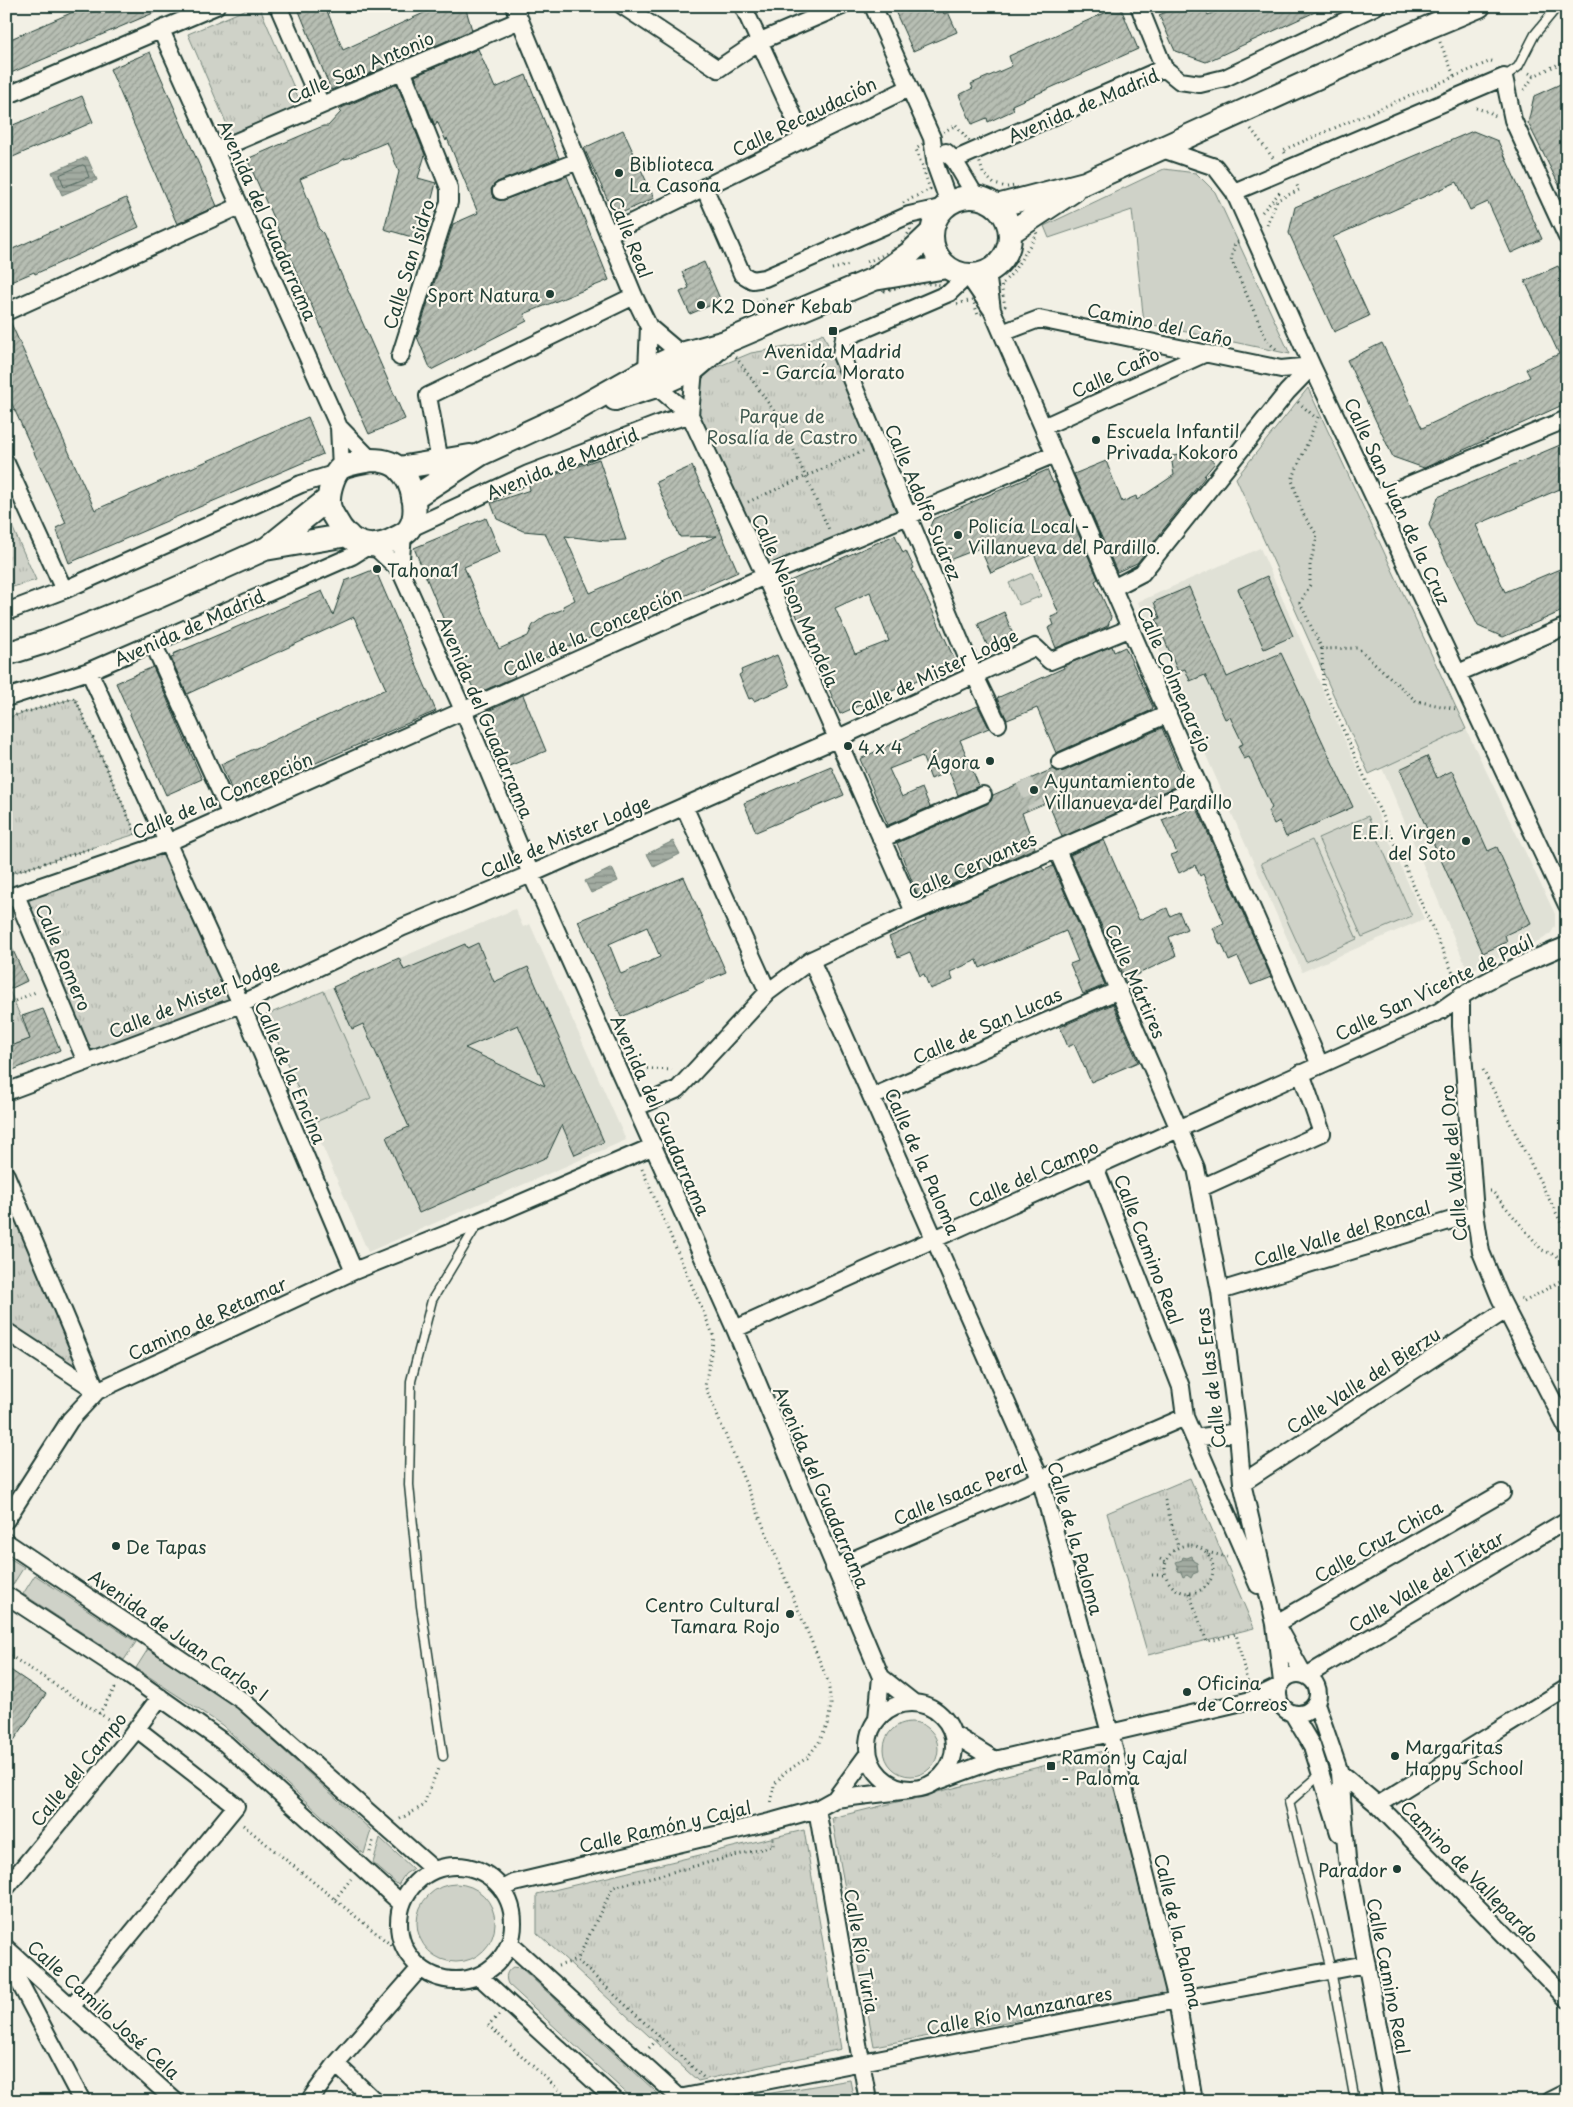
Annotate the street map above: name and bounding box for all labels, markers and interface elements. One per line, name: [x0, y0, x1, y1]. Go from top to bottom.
street label: Calle San Antonio: [282, 24, 438, 110]
street label: Avenida de Madrid: [1003, 61, 1163, 149]
street label: Calle Recaudación: [727, 69, 881, 163]
street label: Avenida del Guadarrama: [212, 115, 325, 325]
place label: Biblioteca La Casona: [629, 150, 721, 198]
marker: Biblioteca La Casona: [613, 167, 625, 179]
street label: Calle Real: [602, 192, 660, 282]
street label: Calle San Isidro: [375, 196, 441, 332]
place label: Sport Natura: [427, 281, 540, 308]
marker: Sport Natura: [544, 288, 556, 300]
place label: K2 Doner Kebab: [711, 292, 853, 319]
street label: Camino del Caño: [1085, 295, 1235, 353]
marker: K2 Doner Kebab: [695, 299, 707, 311]
marker: Avenida Madrid - García Morato: [827, 325, 839, 337]
place label: Avenida Madrid - García Morato: [761, 337, 905, 385]
street label: Calle Caño: [1067, 340, 1163, 404]
street label: Calle San Juan de la Cruz: [1338, 393, 1458, 609]
park label: Parque de Rosalía de Castro: [706, 402, 858, 450]
place label: Escuela Infantil Privada Kokoro: [1106, 417, 1240, 465]
street label: Calle Adolfo Suárez: [879, 419, 969, 585]
street label: Avenida de Madrid: [482, 420, 642, 506]
marker: Escuela Infantil Privada Kokoro: [1090, 434, 1102, 446]
street label: Calle Nelson Mandela: [746, 509, 847, 692]
place label: Policía Local - Villanueva del Pardillo.: [968, 512, 1160, 560]
marker: Policía Local - Villanueva del Pardillo.: [952, 529, 964, 541]
place label: Tahona1: [387, 556, 459, 583]
marker: Tahona1: [371, 563, 383, 575]
street label: Calle de la Concepción: [498, 579, 686, 683]
street label: Avenida de Madrid: [110, 582, 268, 672]
street label: Calle Colmenarejo: [1131, 602, 1219, 756]
street label: Avenida del Guadarrama: [431, 612, 541, 823]
street label: Calle de Mister Lodge: [846, 621, 1022, 723]
place label: 4 x 4: [858, 733, 903, 760]
marker: 4 x 4: [842, 740, 854, 752]
street label: Calle de la Concepción: [128, 745, 316, 845]
place label: Ágora: [927, 748, 980, 775]
marker: Ágora: [984, 755, 996, 767]
place label: Ayuntamiento de Villanueva del Pardillo: [1044, 767, 1232, 815]
marker: Ayuntamiento de Villanueva del Pardillo: [1028, 784, 1040, 796]
street label: Calle de Mister Lodge: [476, 788, 654, 884]
place label: E.E.I. Virgen del Soto: [1352, 818, 1456, 866]
street label: Calle Cervantes: [903, 825, 1041, 905]
marker: E.E.I. Virgen del Soto: [1460, 835, 1472, 847]
street label: Calle Romero: [29, 899, 99, 1015]
street label: Calle Mártires: [1099, 919, 1173, 1043]
street label: Calle San Vicente de Paúl: [1330, 927, 1538, 1047]
street label: Calle de Mister Lodge: [104, 951, 284, 1045]
street label: Calle de San Lucas: [908, 980, 1066, 1070]
street label: Calle de la Encina: [249, 996, 334, 1149]
street label: Avenida del Guadarrama: [605, 1010, 718, 1220]
street label: Calle de la Paloma: [878, 1083, 968, 1240]
street label: Calle Valle del Oro: [1433, 1083, 1473, 1243]
street label: Calle del Campo: [964, 1132, 1102, 1214]
street label: Calle Camino Real: [1108, 1170, 1190, 1328]
street label: Calle Valle del Roncal: [1250, 1193, 1434, 1273]
street label: Camino de Retamar: [123, 1269, 292, 1367]
street label: Calle de las Eras: [1188, 1306, 1232, 1450]
street label: Calle Valle del Bierzu: [1281, 1320, 1445, 1440]
street label: Avenida del Guadarrama: [767, 1382, 877, 1593]
street label: Calle Isaac Peral: [889, 1451, 1031, 1531]
street label: Calle de la Paloma: [1041, 1458, 1111, 1619]
street label: Calle Cruz Chica: [1309, 1493, 1448, 1589]
street label: Calle Valle del Tiétar: [1343, 1523, 1510, 1638]
place label: De Tapas: [126, 1533, 206, 1560]
marker: De Tapas: [110, 1540, 122, 1552]
street label: Avenida de Juan Carlos I: [84, 1563, 274, 1707]
place label: Centro Cultural Tamara Rojo: [645, 1591, 780, 1639]
marker: Centro Cultural Tamara Rojo: [784, 1608, 796, 1620]
place label: Oficina de Correos: [1197, 1669, 1288, 1717]
marker: Oficina de Correos: [1181, 1686, 1193, 1698]
street label: Calle del Campo: [23, 1706, 133, 1832]
place label: Margaritas Happy School: [1405, 1733, 1524, 1781]
place label: Ramón y Cajal - Paloma: [1061, 1743, 1188, 1791]
marker: Margaritas Happy School: [1389, 1750, 1401, 1762]
marker: Ramón y Cajal - Paloma: [1045, 1760, 1057, 1772]
street label: Calle Ramón y Cajal: [576, 1793, 754, 1859]
street label: Camino de Vallepardo: [1395, 1794, 1545, 1948]
street label: Calle de la Paloma: [1148, 1851, 1210, 2012]
place label: Parador: [1318, 1856, 1388, 1883]
marker: Parador: [1391, 1863, 1403, 1875]
street label: Calle Río Turia: [838, 1886, 886, 2016]
street label: Calle Camino Real: [1361, 1895, 1417, 2057]
street label: Calle Camilo José Cela: [22, 1933, 186, 2085]
street label: Calle Río Manzanares: [924, 1979, 1114, 2041]

